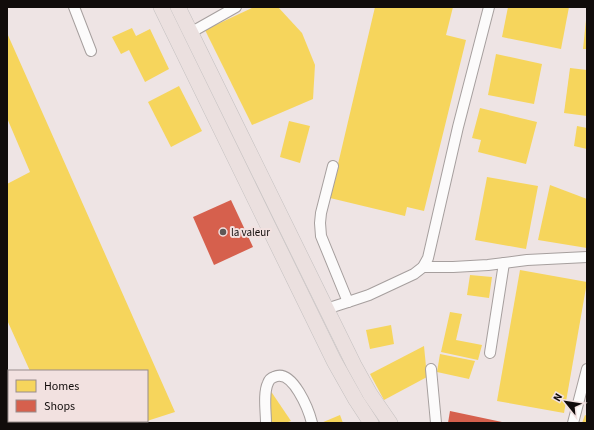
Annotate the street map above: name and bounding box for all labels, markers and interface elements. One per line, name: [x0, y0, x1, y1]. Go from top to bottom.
place label: la valeur: [231, 225, 270, 240]
marker: la valeur: [218, 227, 228, 237]
legend: [8, 370, 148, 422]
text: Homes: [44, 378, 79, 395]
north arrow: [546, 382, 586, 422]
text: N: [549, 390, 566, 404]
text: Shops: [44, 398, 75, 415]

